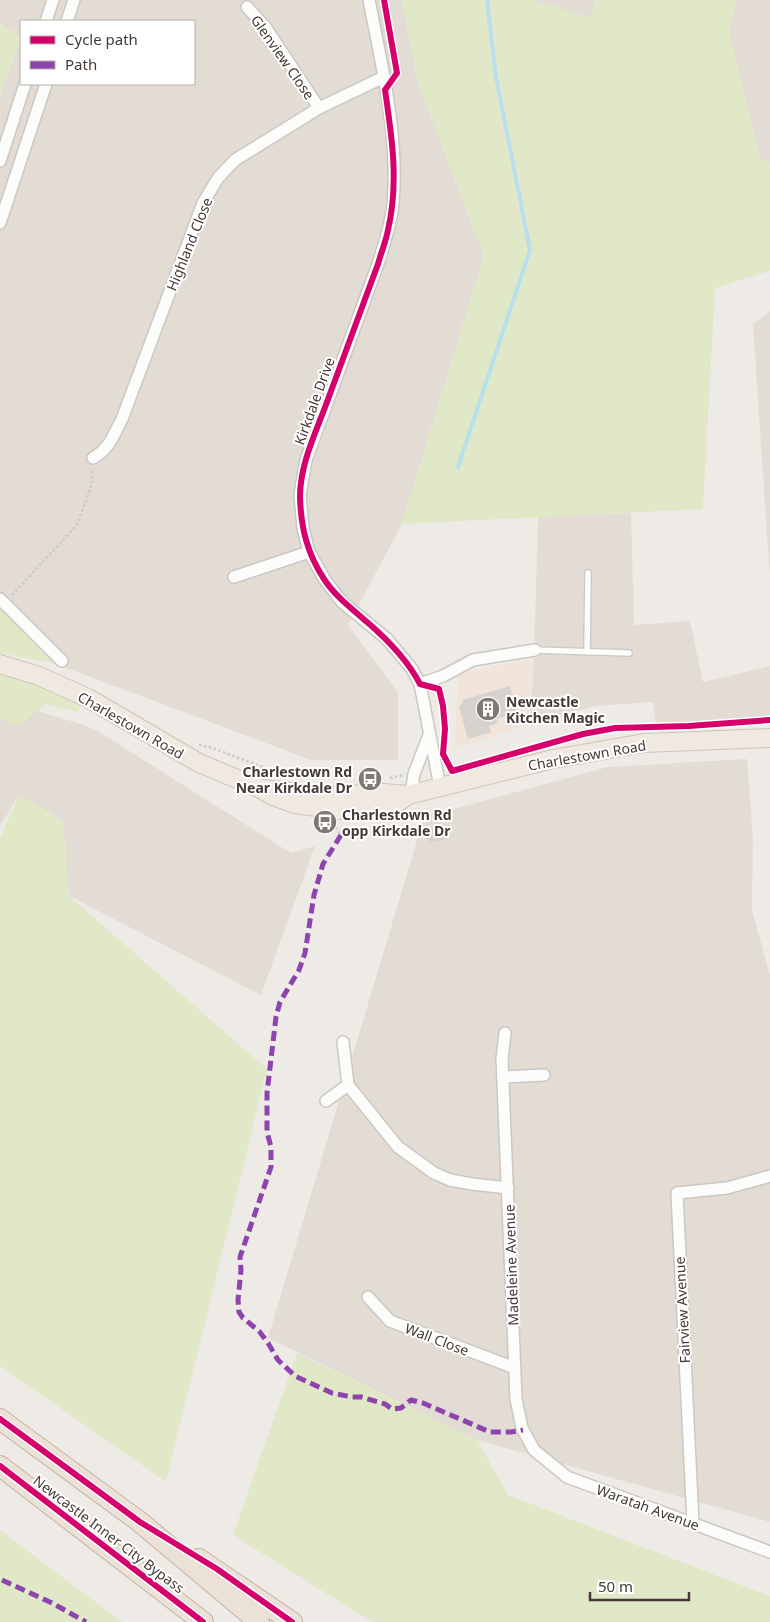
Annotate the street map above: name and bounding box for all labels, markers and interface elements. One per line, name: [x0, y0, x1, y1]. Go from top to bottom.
street label: Glenview Close: [247, 11, 319, 103]
legend: [20, 20, 195, 85]
text: Cycle path: [65, 29, 138, 49]
text: Path: [65, 54, 97, 74]
street label: Highland Close: [162, 194, 216, 294]
street label: Kirkdale Drive: [289, 355, 339, 447]
street label: Charlestown Road: [74, 687, 188, 763]
place label: Newcastle Kitchen Magic: [506, 692, 605, 727]
building icon: Newcastle Kitchen Magic: [475, 696, 501, 722]
street label: Charlestown Road: [526, 735, 648, 775]
place label: Charlestown Rd Near Kirkdale Dr: [236, 762, 353, 797]
bus stop icon: Charlestown Rd Near Kirkdale Dr: [357, 766, 383, 792]
place label: Charlestown Rd opp Kirkdale Dr: [342, 805, 452, 840]
bus stop icon: Charlestown Rd opp Kirkdale Dr: [312, 809, 338, 835]
street label: Madeleine Avenue: [499, 1204, 523, 1326]
street label: Fairview Avenue: [670, 1256, 694, 1364]
street label: Wall Close: [402, 1318, 472, 1360]
street label: Newcastle Inner City Bypass: [30, 1471, 189, 1597]
street label: Waratah Avenue: [594, 1480, 702, 1534]
scale bar: [590, 1570, 689, 1602]
text: 50 m: [598, 1576, 633, 1596]

